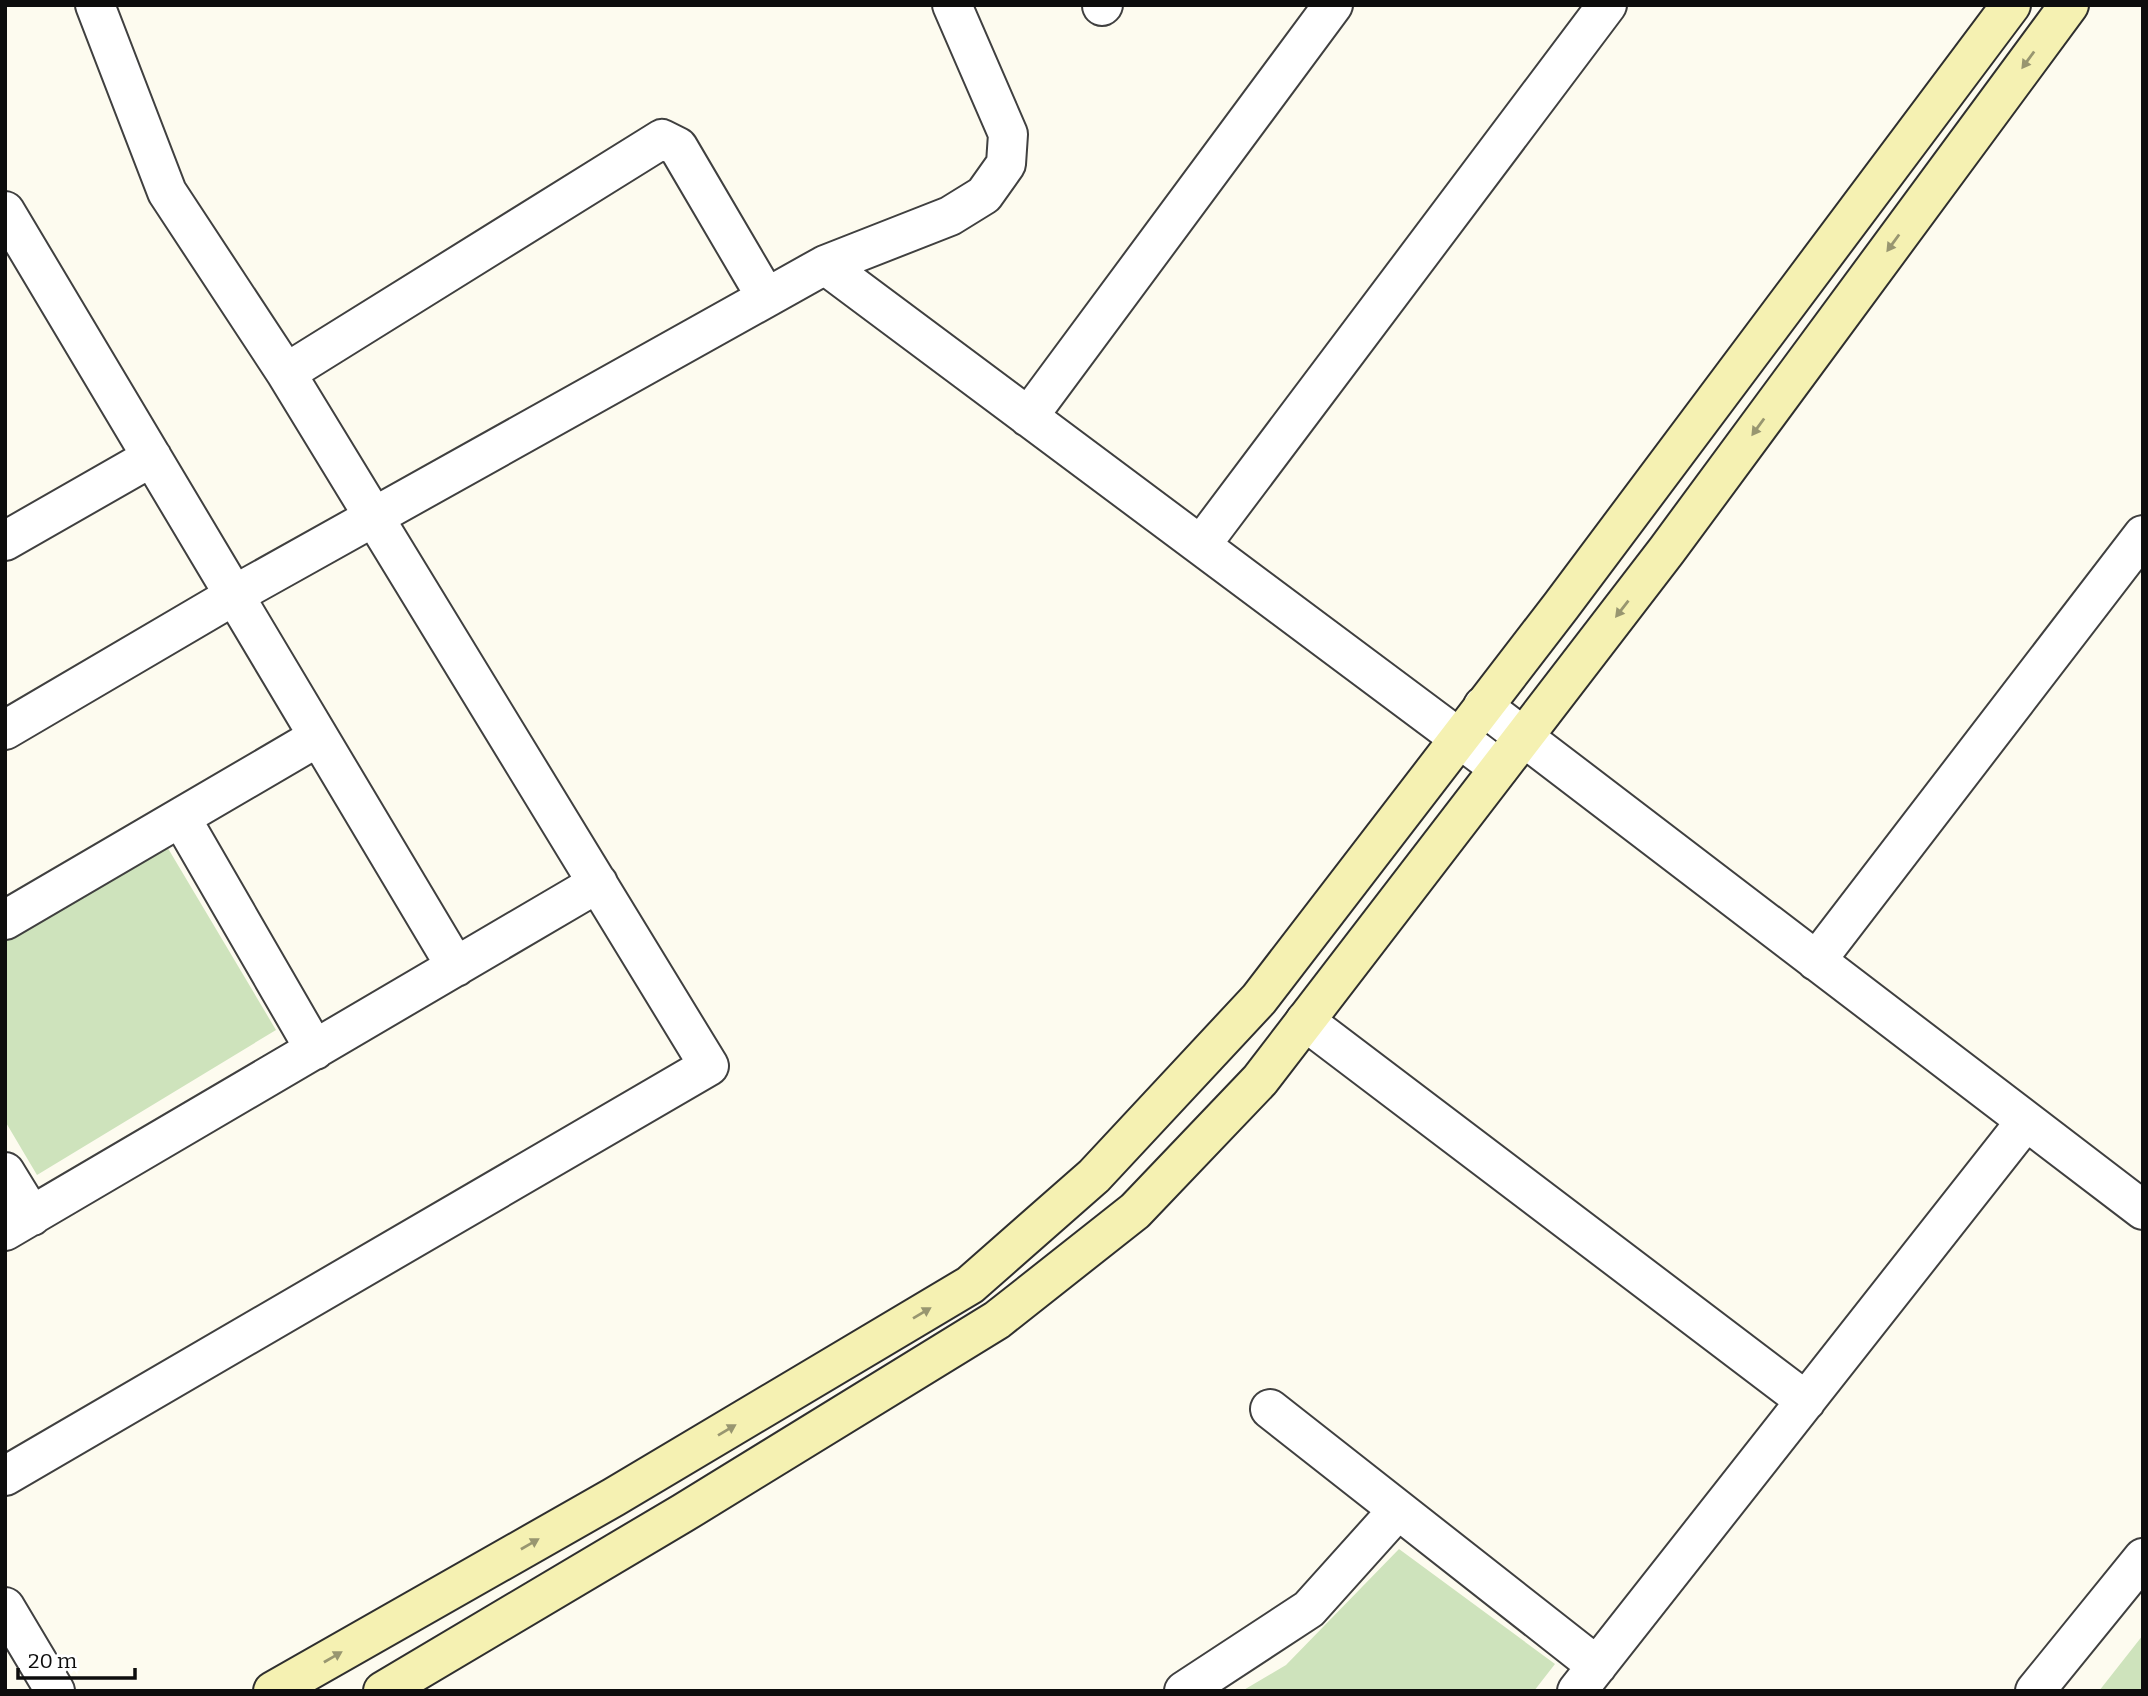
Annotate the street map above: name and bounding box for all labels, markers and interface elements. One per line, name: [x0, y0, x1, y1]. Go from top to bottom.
one-way arrow: [2021, 51, 2035, 69]
one-way arrow: [1887, 234, 1901, 252]
one-way arrow: [1751, 417, 1766, 435]
one-way arrow: [1615, 599, 1630, 617]
one-way arrow: [913, 1307, 932, 1320]
one-way arrow: [717, 1423, 736, 1436]
one-way arrow: [521, 1538, 540, 1550]
scale bar: [18, 1636, 135, 1680]
text: 20 m: [28, 1648, 77, 1674]
one-way arrow: [323, 1651, 342, 1663]

